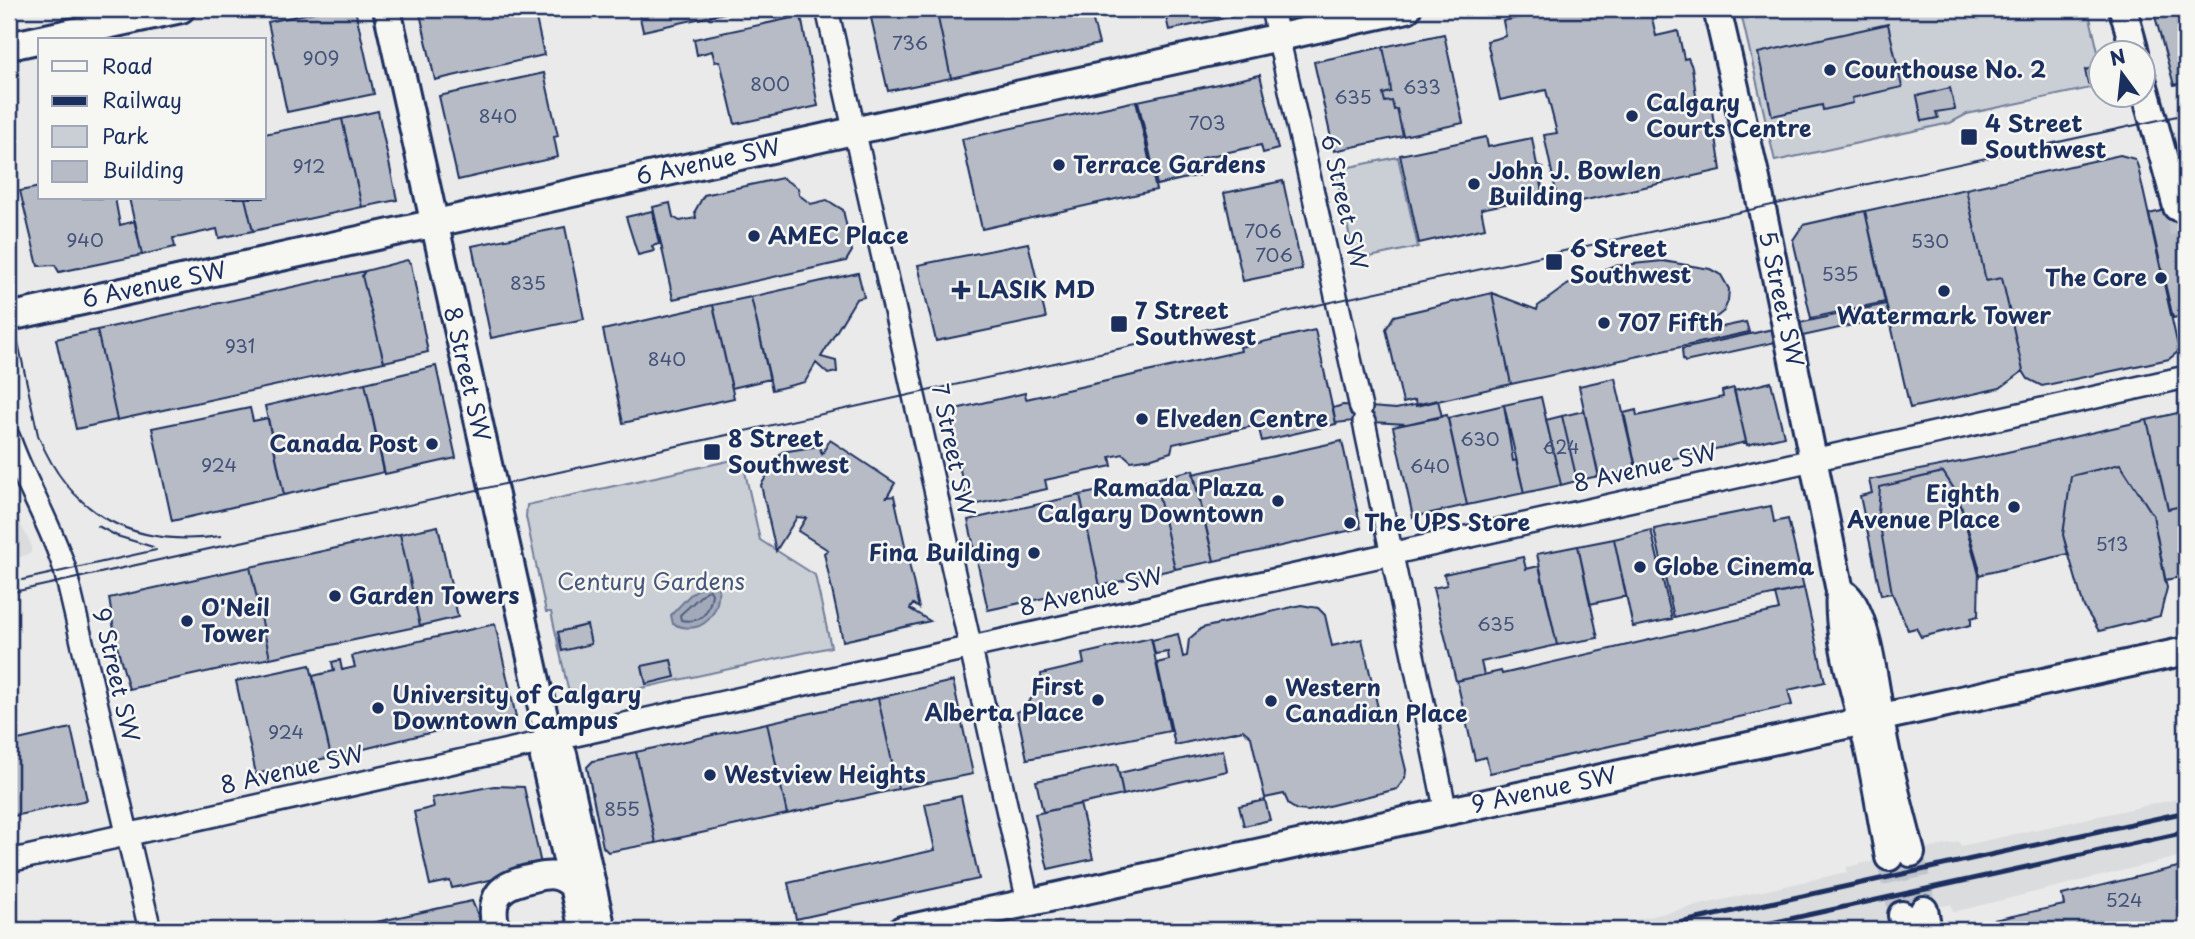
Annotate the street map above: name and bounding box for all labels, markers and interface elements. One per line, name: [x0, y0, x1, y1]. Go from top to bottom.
house number: 736: [892, 28, 928, 56]
legend: [38, 38, 266, 200]
north arrow: [2086, 38, 2156, 108]
text: N: [2106, 41, 2128, 72]
house number: 909: [303, 43, 339, 71]
text: Road: [102, 49, 153, 81]
place label: Courthouse No. 2: [1844, 51, 2046, 86]
marker: Courthouse No. 2: [1822, 62, 1838, 78]
house number: 800: [750, 69, 790, 97]
house number: 633: [1403, 72, 1441, 100]
house number: 635: [1334, 82, 1372, 110]
text: Railway: [102, 83, 182, 115]
place label: Calgary Courts Centre: [1646, 84, 1812, 145]
house number: 840: [479, 101, 517, 129]
place label: 4 Street Southwest: [1985, 105, 2106, 166]
house number: 703: [1189, 108, 1225, 136]
marker: Calgary Courts Centre: [1624, 108, 1640, 124]
text: Park: [102, 119, 149, 151]
marker: 4 Street Southwest: [1959, 127, 1979, 147]
street label: 6 Avenue SW: [633, 128, 783, 193]
street label: 6 Street SW: [1313, 130, 1378, 273]
place label: Terrace Gardens: [1073, 146, 1266, 181]
house number: 912: [292, 151, 326, 179]
place label: John J. Bowlen Building: [1488, 152, 1661, 213]
text: Building: [102, 153, 184, 185]
marker: Terrace Gardens: [1051, 157, 1067, 173]
marker: John J. Bowlen Building: [1466, 176, 1482, 192]
house number: 706: [1244, 216, 1282, 244]
place label: AMEC Place: [768, 217, 909, 252]
house number: 940: [66, 225, 104, 253]
house number: 530: [1911, 226, 1949, 254]
street label: 5 Street SW: [1751, 227, 1814, 370]
marker: AMEC Place: [746, 228, 762, 244]
place label: 6 Street Southwest: [1570, 230, 1691, 291]
house number: 706: [1255, 240, 1293, 268]
street label: 6 Avenue SW: [79, 251, 229, 316]
marker: 6 Street Southwest: [1544, 252, 1564, 272]
house number: 535: [1821, 259, 1859, 287]
place label: The Core: [2045, 259, 2147, 294]
house number: 835: [510, 268, 546, 296]
marker: The Core: [2153, 270, 2169, 286]
place label: LASIK MD: [977, 271, 1095, 306]
marker: LASIK MD: [951, 280, 971, 300]
marker: Watermark Tower: [1936, 283, 1952, 299]
place label: 7 Street Southwest: [1135, 292, 1256, 353]
place label: Watermark Tower: [1837, 297, 2051, 332]
street label: 8 Street SW: [436, 303, 501, 445]
place label: 707 Fifth: [1618, 304, 1724, 339]
marker: 7 Street Southwest: [1109, 314, 1129, 334]
marker: 707 Fifth: [1596, 315, 1612, 331]
house number: 931: [225, 331, 255, 359]
house number: 840: [648, 344, 686, 372]
street label: 7 Street SW: [923, 380, 986, 519]
place label: Elveden Centre: [1156, 400, 1329, 435]
marker: Elveden Centre: [1134, 411, 1150, 427]
place label: 8 Street Southwest: [728, 420, 849, 481]
house number: 630: [1460, 424, 1500, 452]
place label: Canada Post: [269, 425, 418, 460]
house number: 624: [1542, 432, 1580, 460]
street label: 8 Avenue SW: [1570, 433, 1720, 500]
marker: Canada Post: [424, 436, 440, 452]
marker: 8 Street Southwest: [702, 442, 722, 462]
house number: 924: [201, 450, 237, 478]
house number: 640: [1410, 451, 1450, 479]
place label: Ramada Plaza Calgary Downtown: [1037, 469, 1264, 530]
place label: Eighth Avenue Place: [1846, 475, 2001, 536]
marker: Ramada Plaza Calgary Downtown: [1270, 493, 1286, 509]
marker: Eighth Avenue Place: [2006, 499, 2022, 515]
place label: The UPS Store: [1364, 504, 1531, 539]
marker: The UPS Store: [1342, 515, 1358, 531]
house number: 513: [2096, 529, 2128, 557]
place label: Fina Building: [869, 534, 1020, 569]
marker: Fina Building: [1026, 545, 1042, 561]
place label: Globe Cinema: [1654, 548, 1815, 583]
street label: 8 Avenue SW: [1016, 557, 1166, 624]
marker: Globe Cinema: [1632, 559, 1648, 575]
park label: Century Gardens: [557, 563, 745, 598]
place label: Garden Towers: [349, 577, 520, 612]
marker: Garden Towers: [327, 588, 343, 604]
place label: O'Neil Tower: [201, 589, 270, 650]
street label: 9 Street SW: [85, 604, 150, 746]
house number: 635: [1477, 609, 1515, 637]
marker: O'Neil Tower: [179, 613, 195, 629]
place label: First Alberta Place: [924, 668, 1085, 729]
place label: Western Canadian Place: [1285, 669, 1468, 730]
place label: University of Calgary Downtown Campus: [392, 676, 641, 737]
marker: First Alberta Place: [1090, 692, 1106, 708]
marker: Western Canadian Place: [1263, 693, 1279, 709]
marker: University of Calgary Downtown Campus: [370, 700, 386, 716]
house number: 924: [268, 717, 304, 745]
street label: 8 Avenue SW: [217, 735, 367, 802]
place label: Westview Heights: [724, 756, 926, 791]
street label: 9 Avenue SW: [1468, 756, 1620, 821]
marker: Westview Heights: [702, 767, 718, 783]
house number: 855: [604, 794, 640, 822]
house number: 524: [2105, 885, 2143, 913]

